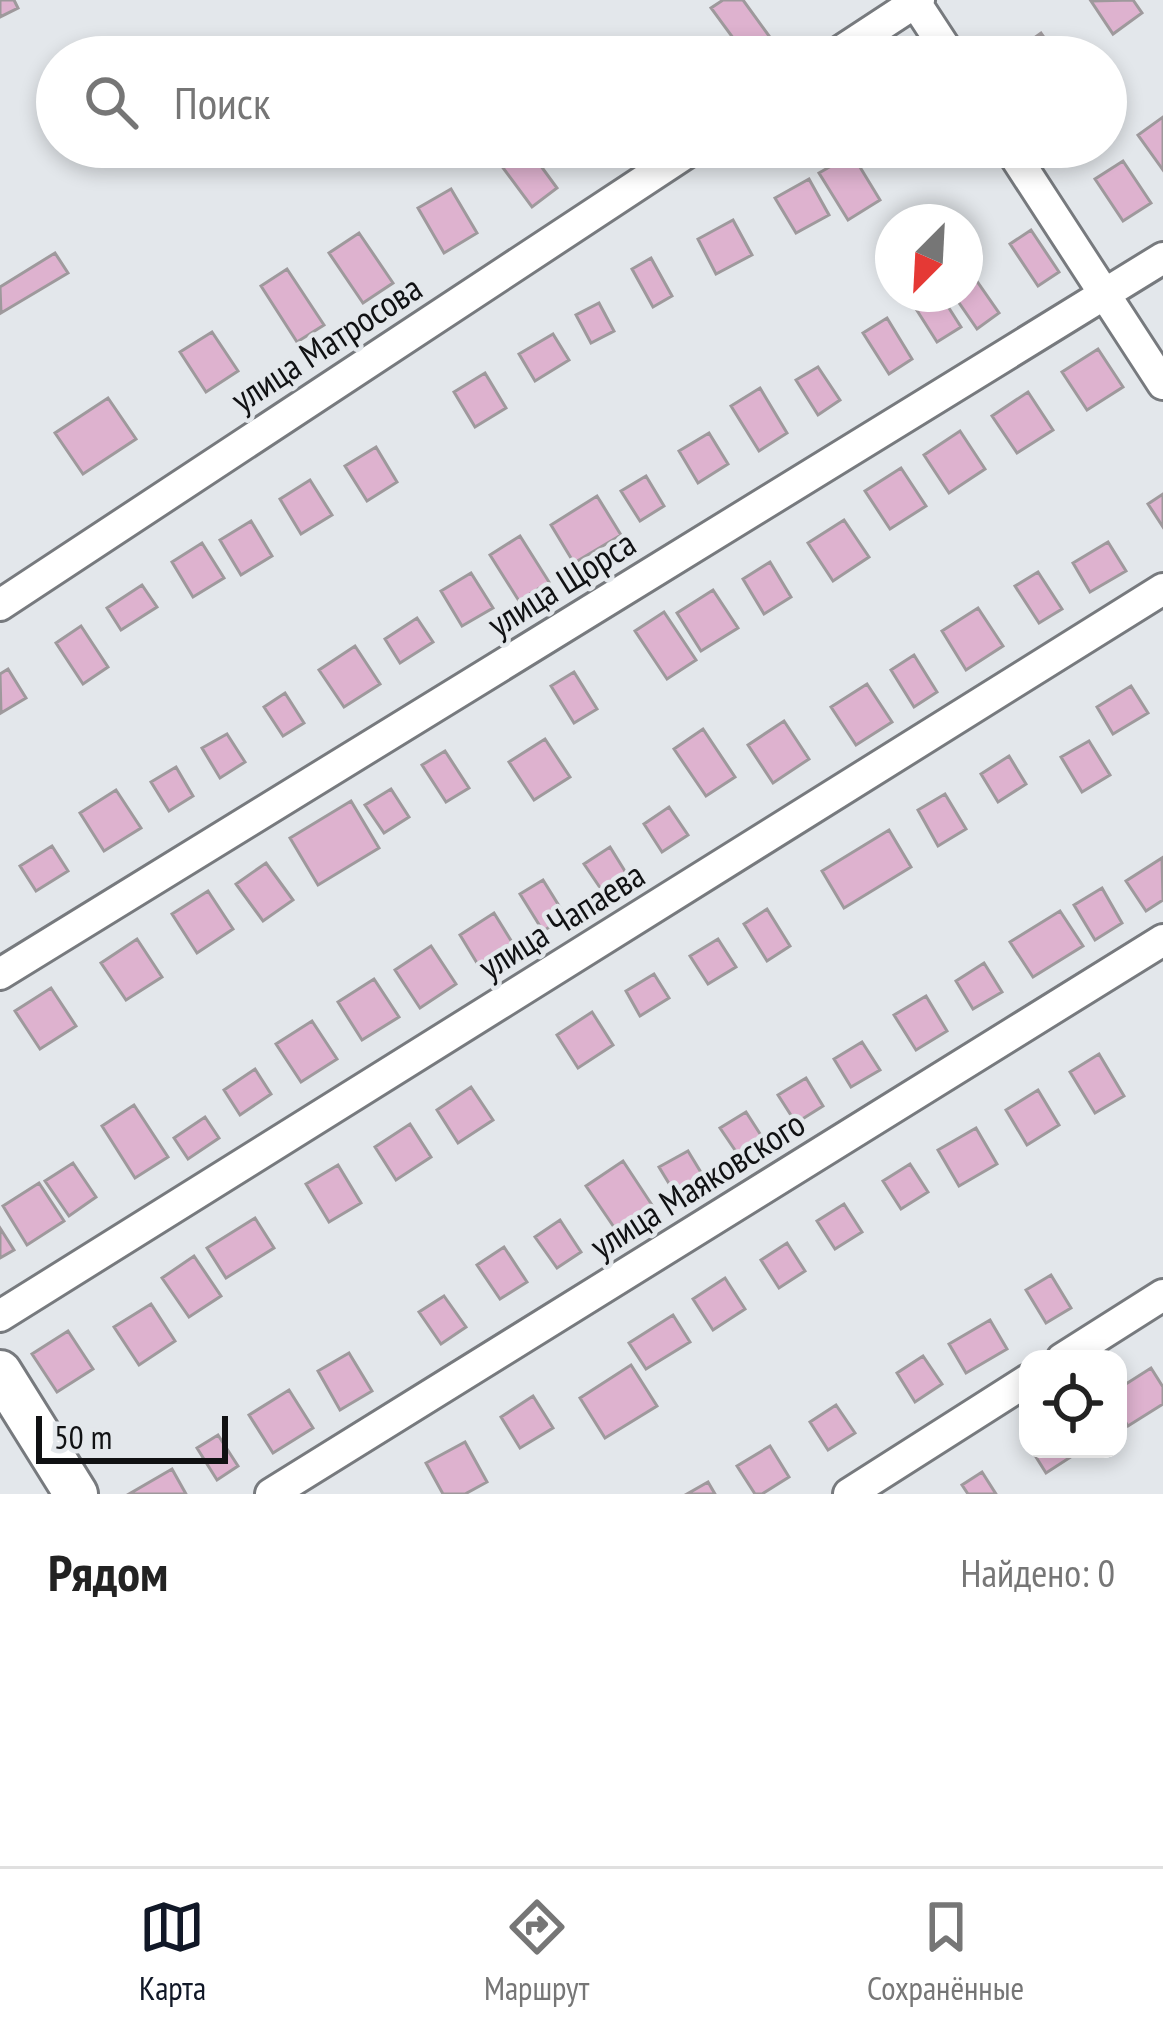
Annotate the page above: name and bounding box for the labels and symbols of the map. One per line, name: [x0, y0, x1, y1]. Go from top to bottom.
north arrow: [875, 204, 983, 312]
street label: улица Матросова: [222, 264, 430, 422]
street label: улица Щорса: [478, 519, 644, 647]
street label: улица Чапаева: [469, 851, 653, 989]
street label: улица Маяковского: [581, 1099, 813, 1269]
scale bar: [36, 1410, 228, 1463]

